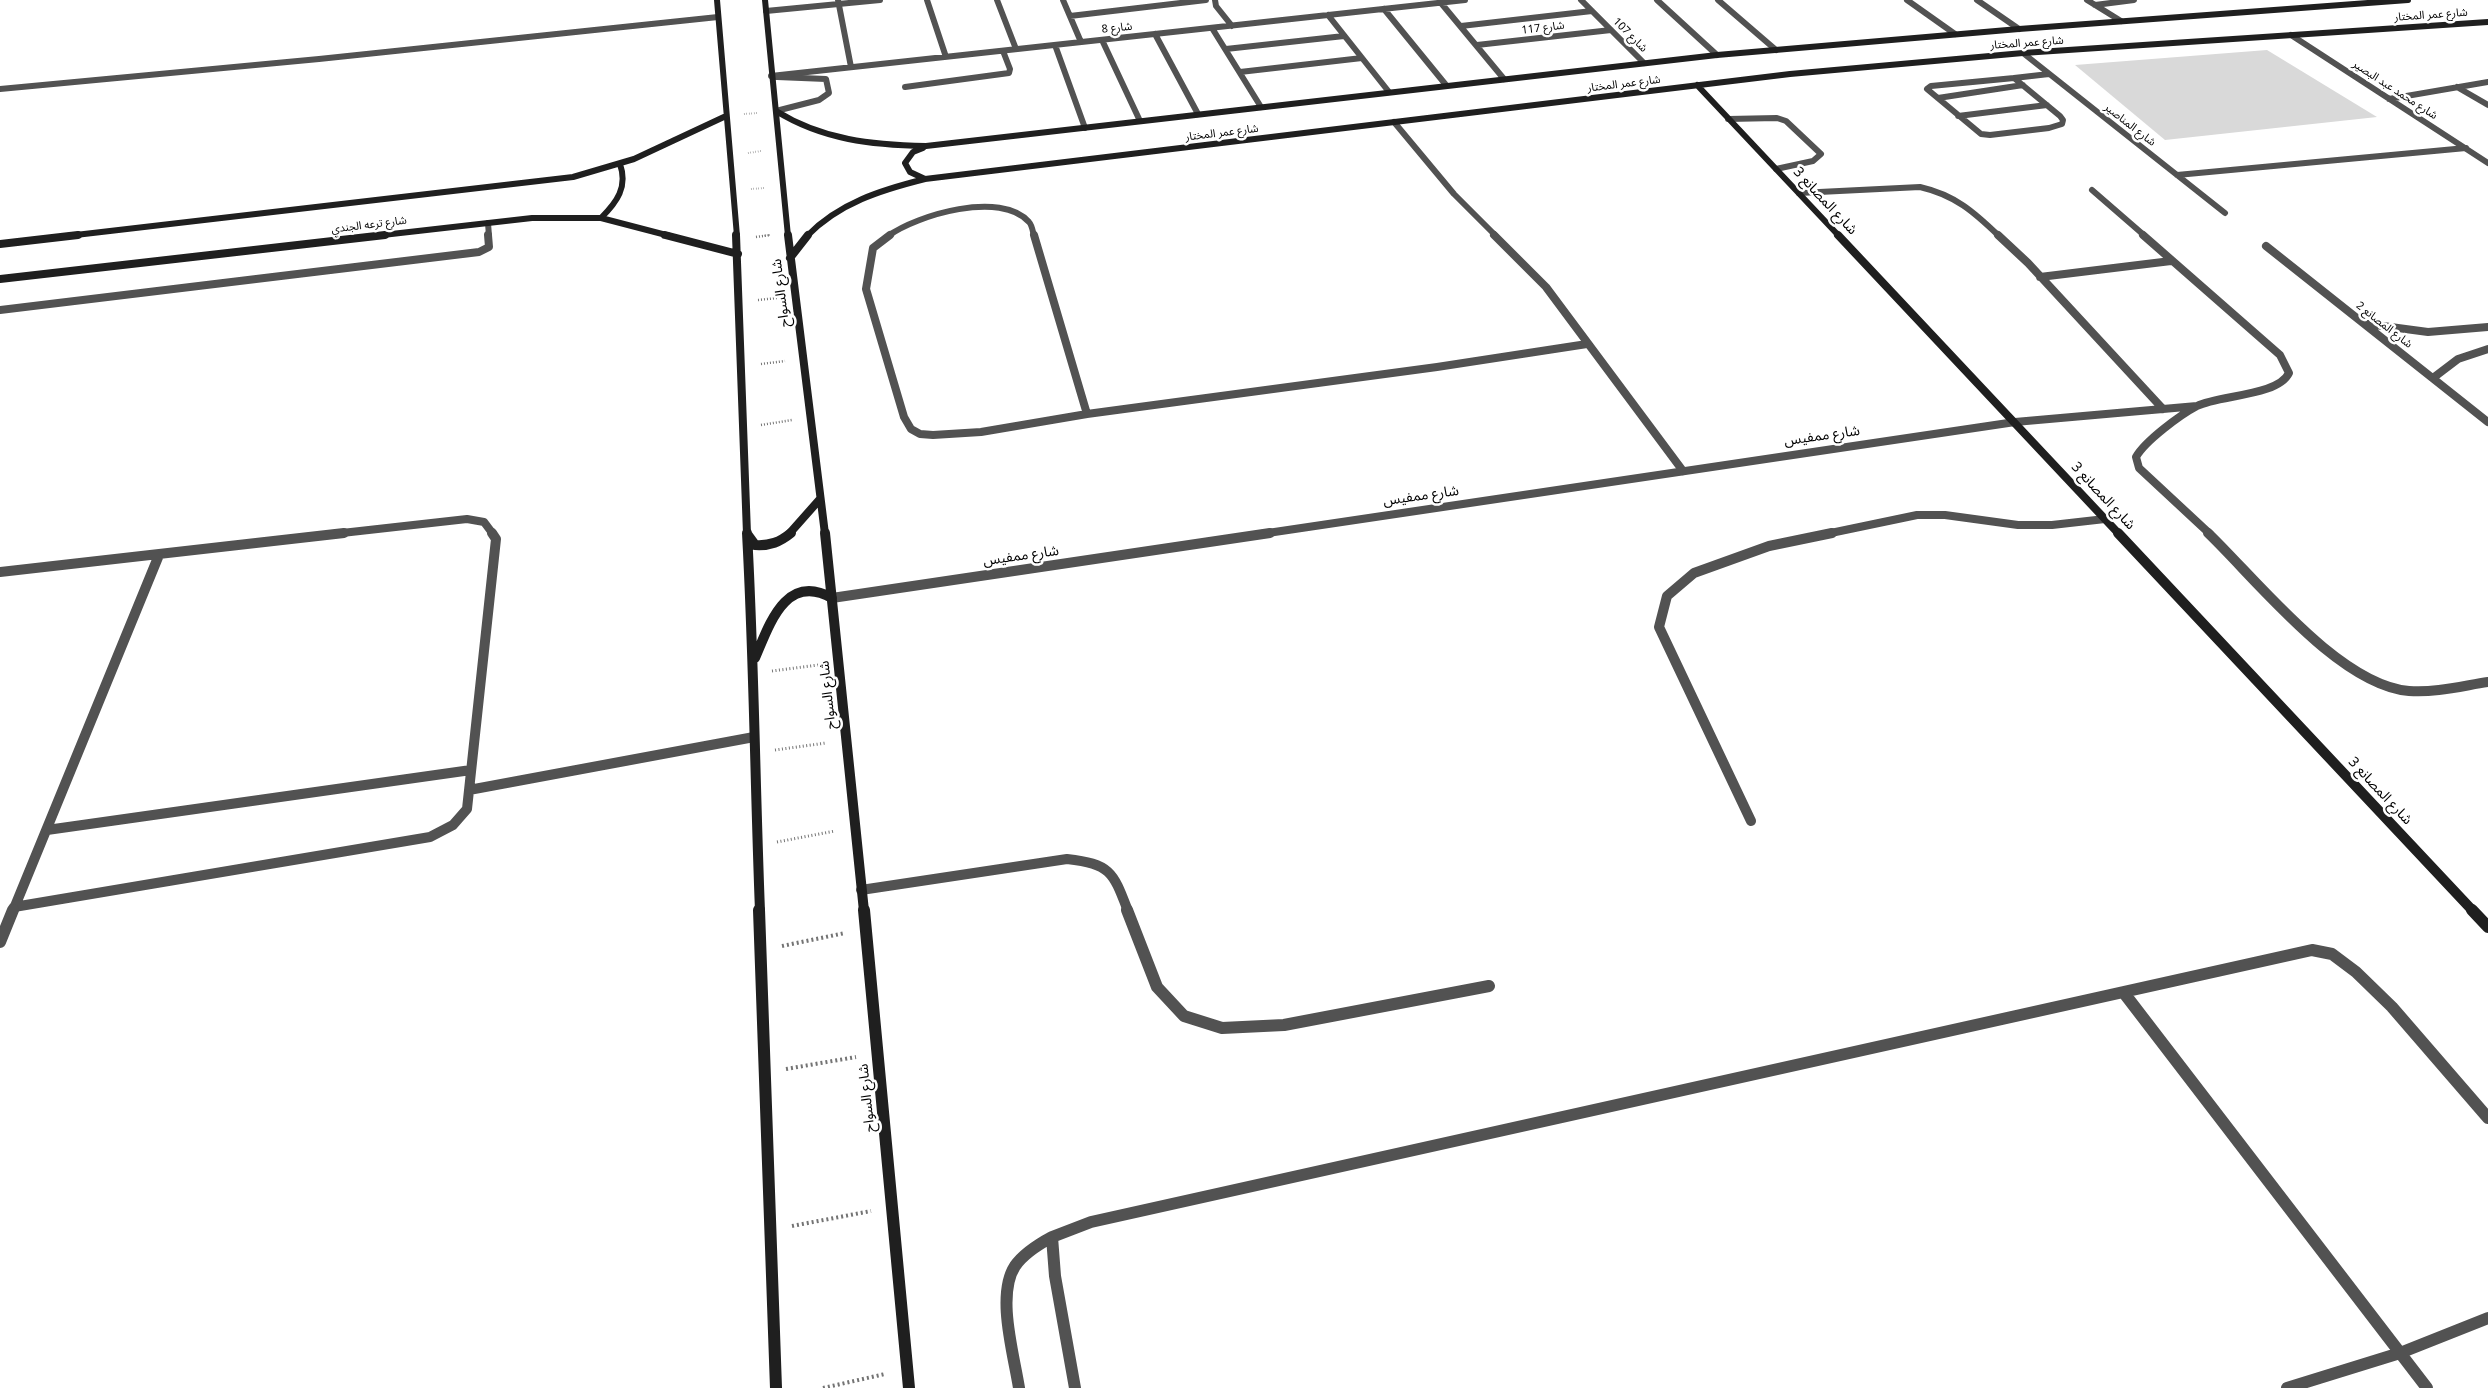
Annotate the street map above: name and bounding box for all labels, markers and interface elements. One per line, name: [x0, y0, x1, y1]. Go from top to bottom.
street label: شارع عمر المختار: [2394, 6, 2468, 24]
street label: شارع 107: [1610, 15, 1650, 55]
street label: شارع 117: [1521, 19, 1565, 37]
street label: شارع 8: [1101, 20, 1133, 36]
street label: شارع عمر المختار: [1990, 34, 2064, 52]
street label: شارع محمد عبد البصير: [2350, 58, 2440, 122]
street label: شارع عمر المختار: [1587, 73, 1661, 95]
street label: شارع المناصير: [2102, 101, 2158, 149]
street label: شارع عمر المختار: [1185, 122, 1259, 144]
street label: شارع المصانع 3: [1789, 164, 1861, 238]
street label: شارع ترعه الجندي: [331, 214, 407, 236]
street label: شارع السواح: [768, 258, 794, 328]
street label: شارع المصانع 2: [2353, 299, 2415, 351]
street label: شارع ممفيس: [1783, 422, 1861, 450]
street label: شارع المصانع 3: [2067, 459, 2139, 533]
street label: شارع ممفيس: [1382, 482, 1460, 510]
street label: شارع ممفيس: [982, 542, 1060, 570]
street label: شارع السواح: [816, 660, 840, 730]
street label: شارع المصانع 3: [2344, 754, 2416, 828]
street label: شارع السواح: [855, 1063, 879, 1133]

